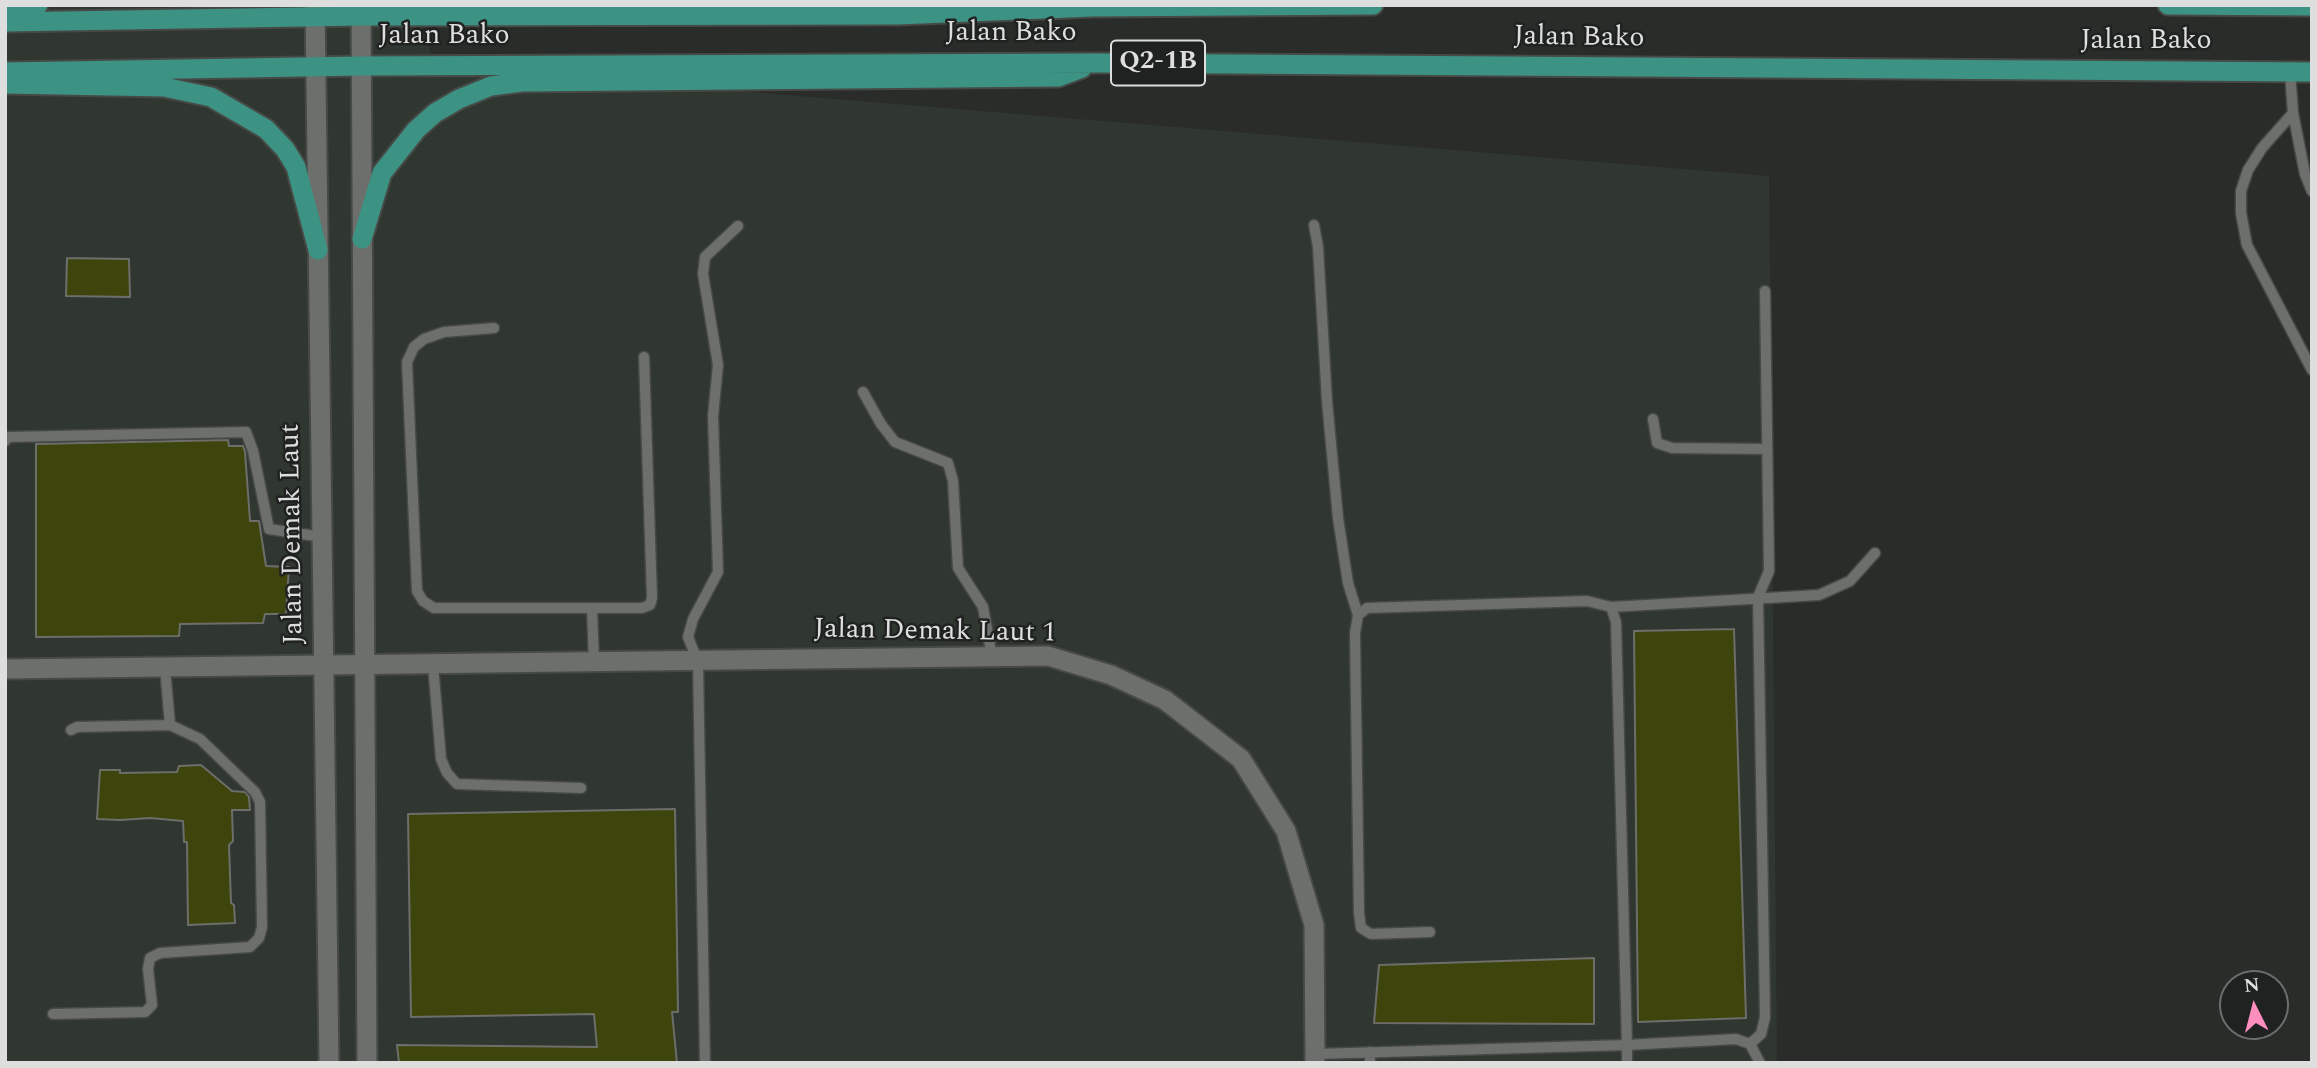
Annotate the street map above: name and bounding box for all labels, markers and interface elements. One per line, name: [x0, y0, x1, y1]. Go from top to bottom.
street label: Jalan Bako: [945, 18, 1077, 52]
street label: Jalan Bako: [378, 21, 510, 55]
street label: Jalan Bako: [1513, 21, 1645, 57]
street label: Jalan Bako: [2080, 26, 2212, 60]
road number: Q2-1B: [1111, 40, 1205, 86]
street label: Jalan Demak Laut: [275, 423, 313, 645]
street label: Jalan Demak Laut 1: [814, 614, 1056, 652]
north arrow: [2219, 970, 2289, 1040]
text: N: [2243, 970, 2261, 1001]

